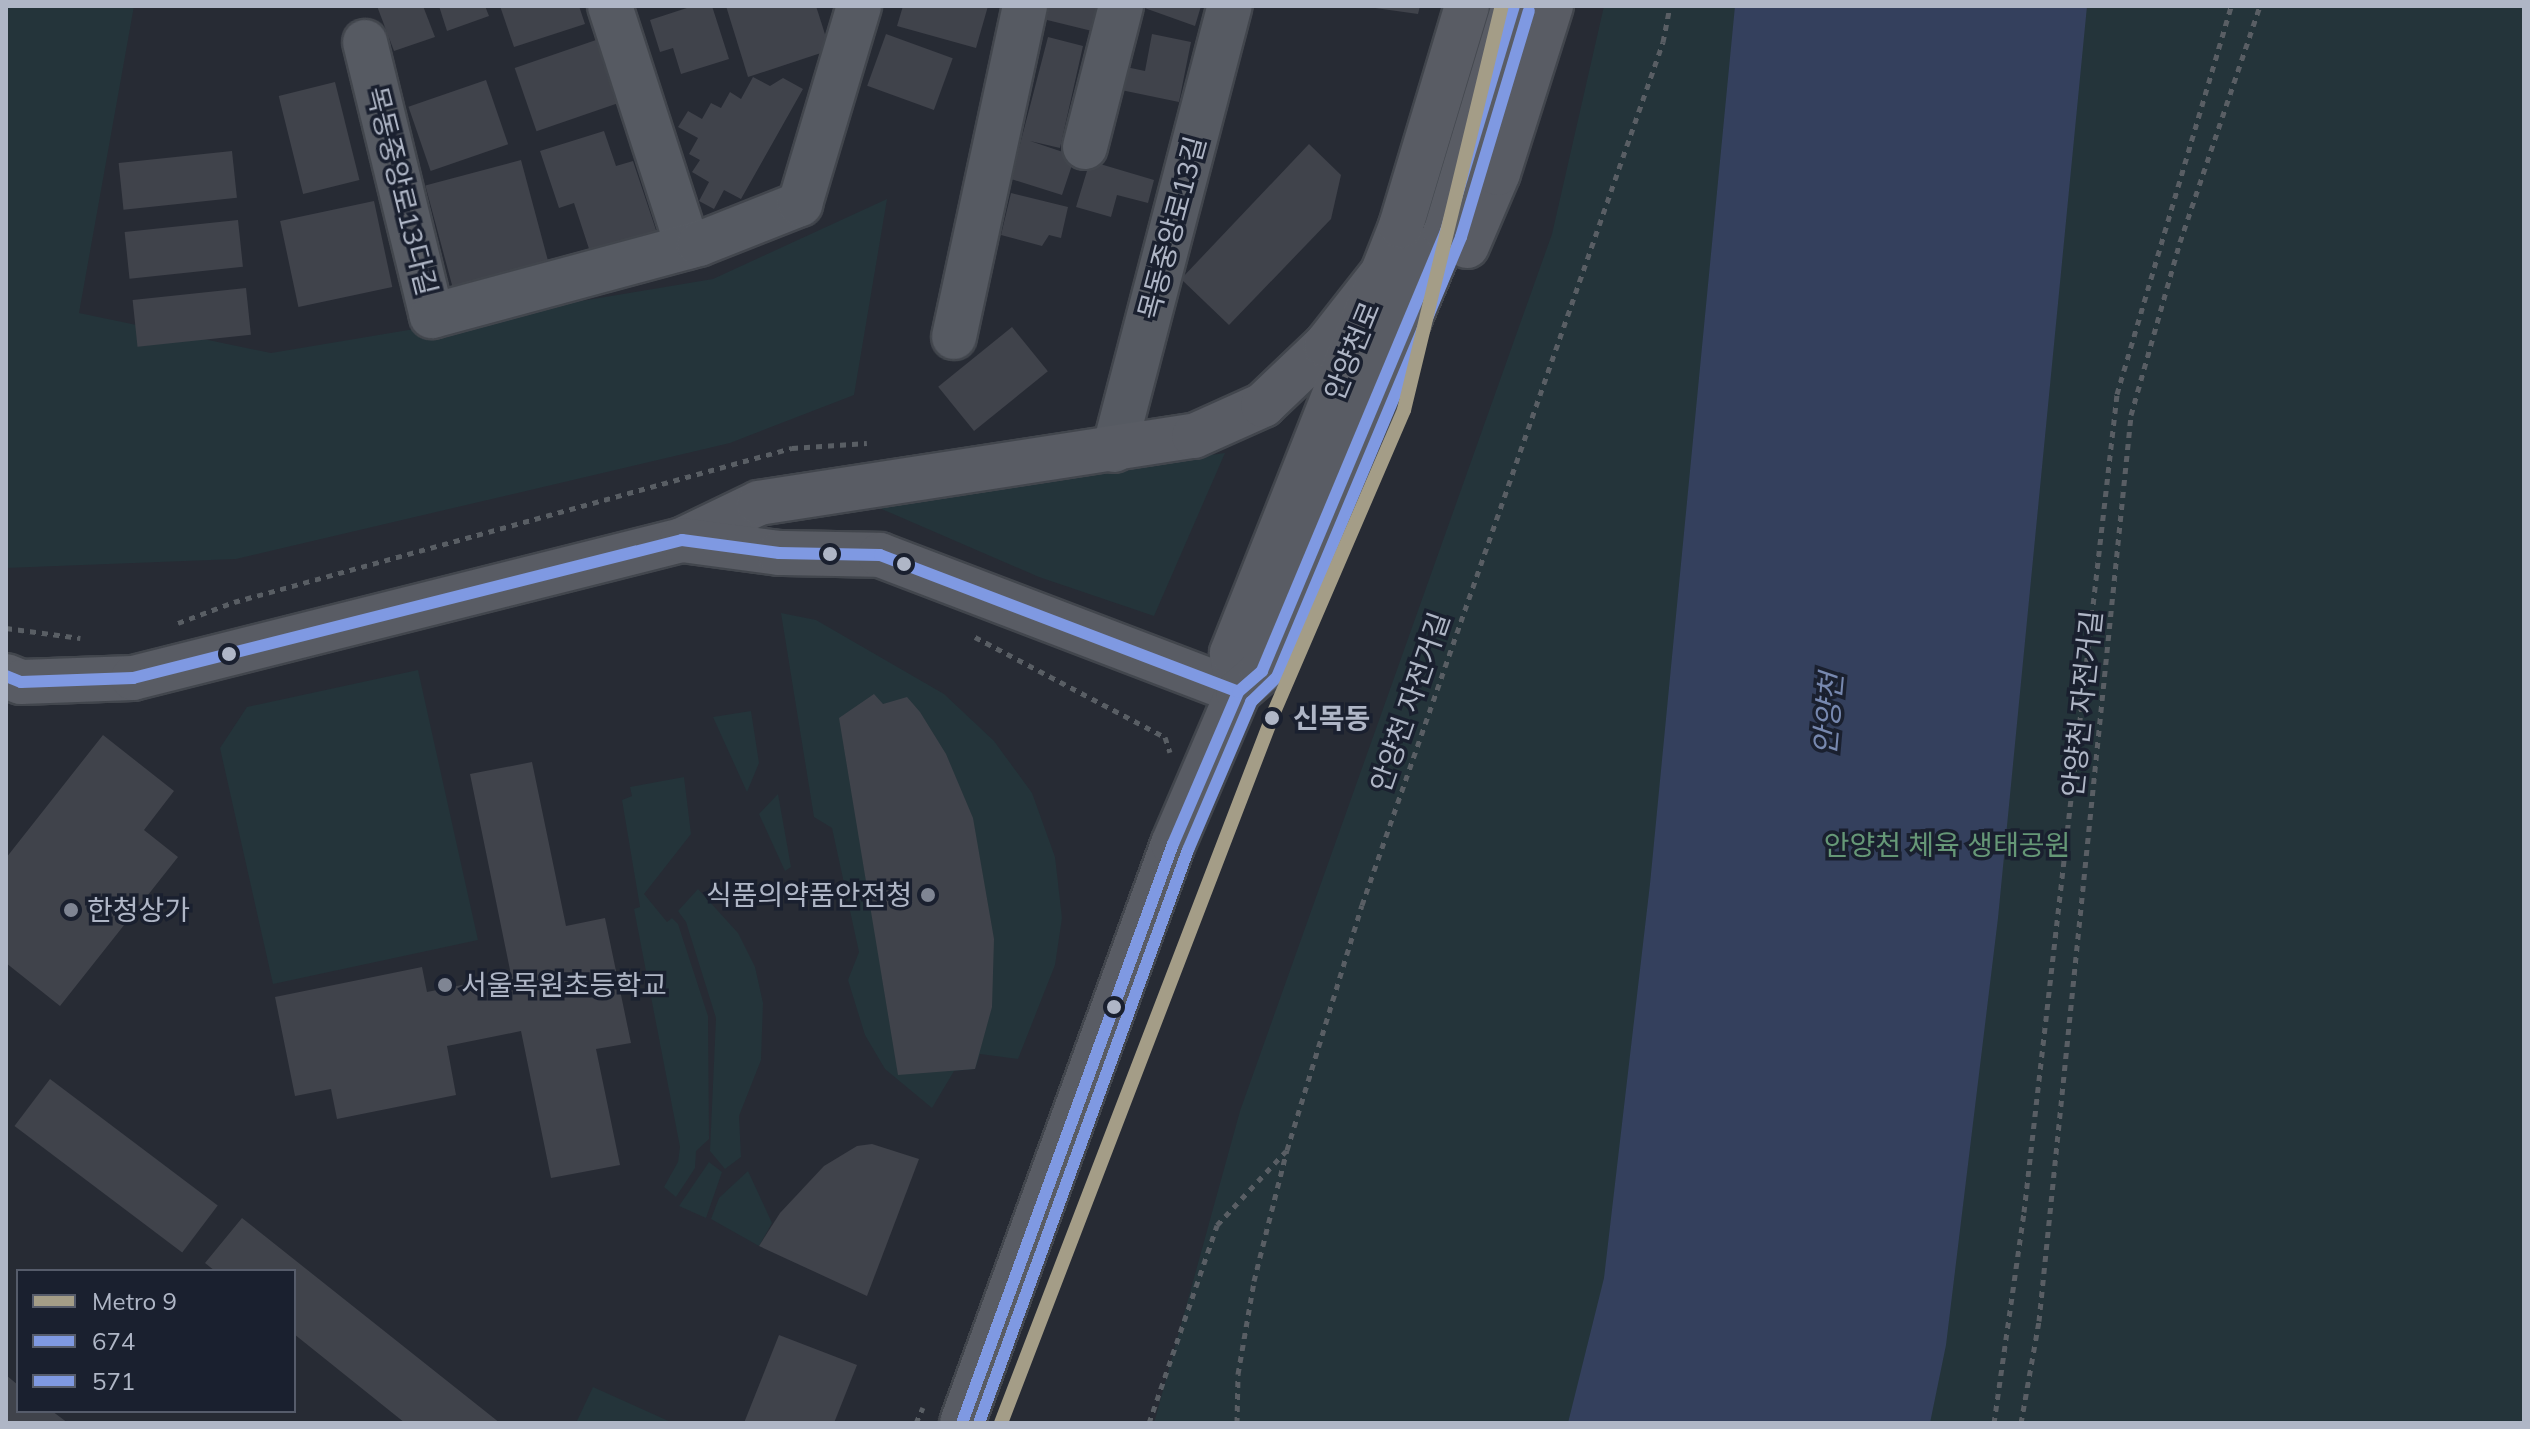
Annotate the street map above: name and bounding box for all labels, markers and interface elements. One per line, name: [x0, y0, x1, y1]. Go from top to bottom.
street label: 목동중앙로13다길: [360, 83, 444, 299]
street label: 목동중앙로13길: [1131, 133, 1213, 323]
street label: 안양천로: [1317, 297, 1387, 405]
unlabelled marker: [822, 546, 838, 562]
unlabelled marker: [896, 556, 912, 572]
street label: 안양천 자전거길: [1364, 608, 1456, 796]
street label: 안양천 자전거길: [2055, 609, 2109, 799]
unlabelled marker: [221, 646, 237, 662]
water label: 안양천: [1806, 671, 1850, 757]
place label: 신목동: [1293, 701, 1370, 735]
marker: 신목동: [1258, 704, 1286, 732]
park label: 안양천 체육 생태공원: [1824, 828, 2070, 862]
place label: 식품의약품안전청: [706, 878, 912, 912]
marker: 식품의약품안전청: [919, 886, 937, 904]
place label: 한청상가: [87, 893, 190, 927]
marker: 한청상가: [62, 901, 80, 919]
place label: 서울목원초등학교: [461, 968, 667, 1002]
marker: 서울목원초등학교: [436, 976, 454, 994]
unlabelled marker: [1106, 999, 1122, 1015]
legend: [16, 1269, 296, 1413]
text: Metro 9: [92, 1286, 177, 1316]
text: 674: [92, 1326, 135, 1356]
text: 571: [92, 1366, 135, 1396]

